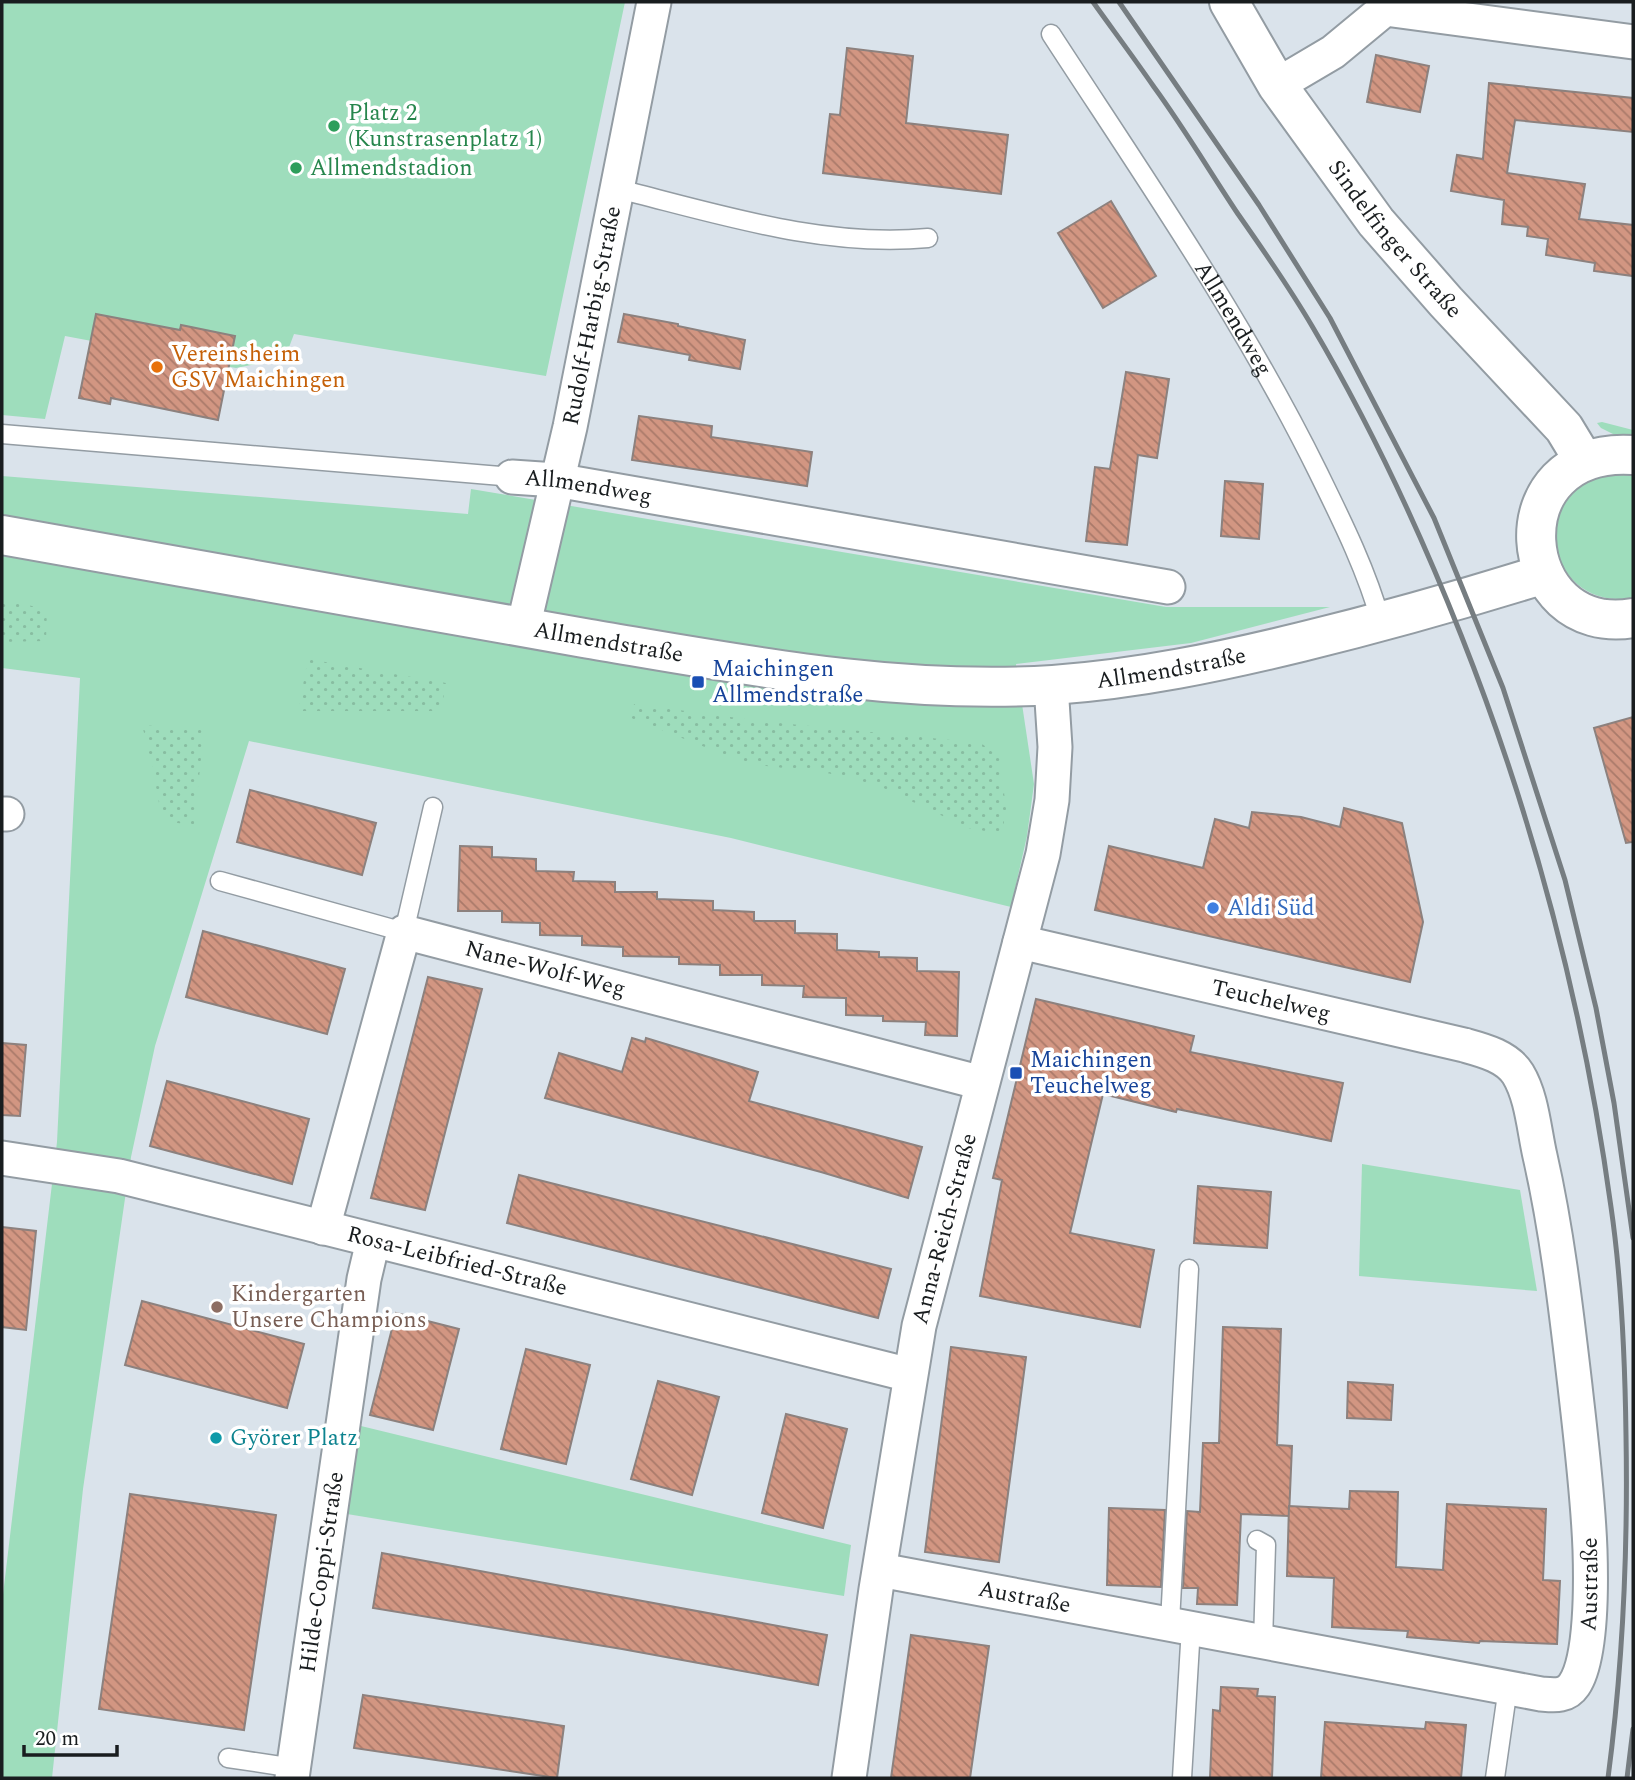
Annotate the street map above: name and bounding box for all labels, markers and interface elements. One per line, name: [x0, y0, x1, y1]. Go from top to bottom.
place label: Platz 2 (Kunstrasenplatz 1): [348, 96, 542, 157]
marker: Platz 2 (Kunstrasenplatz 1): [326, 118, 342, 134]
place label: Allmendstadion: [310, 151, 473, 186]
street label: Sindelfinger Straße: [1319, 152, 1471, 327]
marker: Allmendstadion: [288, 160, 304, 176]
street label: Rudolf-Harbig-Straße: [553, 203, 631, 428]
street label: Allmendweg: [1185, 254, 1281, 383]
place label: Vereinsheim GSV Maichingen: [171, 337, 346, 398]
marker: Vereinsheim GSV Maichingen: [149, 359, 165, 375]
street label: Allmendweg: [523, 460, 655, 514]
street label: Allmendstraße: [531, 612, 686, 672]
street label: Allmendstraße: [1094, 638, 1249, 698]
place label: Maichingen Allmendstraße: [712, 652, 863, 713]
marker: Maichingen Allmendstraße: [690, 674, 706, 690]
place label: Aldi Süd: [1227, 891, 1315, 926]
marker: Aldi Süd: [1205, 900, 1221, 916]
street label: Nane-Wolf-Weg: [461, 931, 630, 1007]
street label: Teuchelweg: [1208, 970, 1334, 1032]
place label: Maichingen Teuchelweg: [1030, 1043, 1152, 1104]
marker: Maichingen Teuchelweg: [1008, 1065, 1024, 1081]
street label: Anna-Reich-Straße: [903, 1129, 986, 1328]
street label: Rosa-Leibfried-Straße: [343, 1217, 571, 1306]
place label: Kindergarten Unsere Champions: [231, 1277, 427, 1338]
marker: Kindergarten Unsere Champions: [209, 1299, 225, 1315]
place label: Györer Platz: [230, 1421, 358, 1456]
marker: Györer Platz: [208, 1430, 224, 1446]
street label: Hilde-Coppi-Straße: [290, 1469, 354, 1675]
street label: Austraße: [1571, 1537, 1608, 1632]
street label: Austraße: [975, 1571, 1074, 1623]
scale bar: [24, 1714, 117, 1758]
text: 20 m: [35, 1723, 79, 1755]

